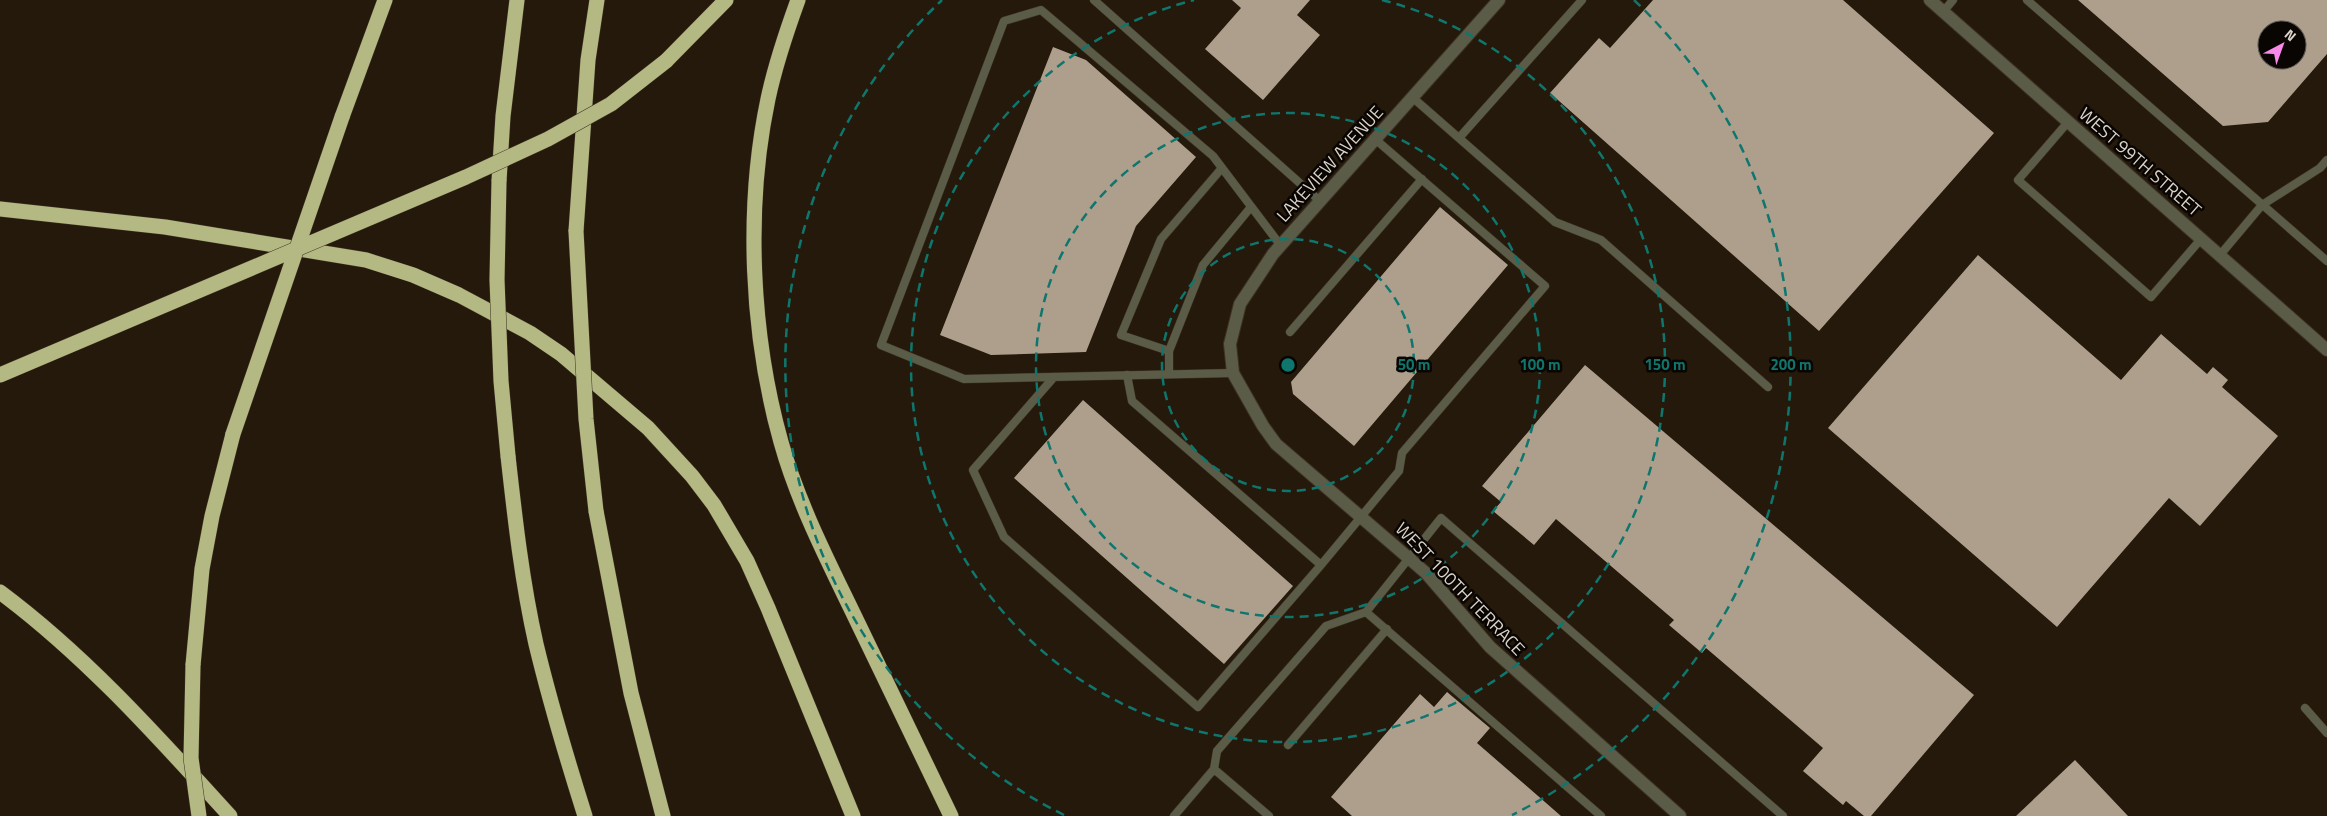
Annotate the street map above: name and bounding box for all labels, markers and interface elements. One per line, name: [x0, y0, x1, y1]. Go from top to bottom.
north arrow: [2257, 20, 2307, 70]
text: N: [2280, 24, 2301, 46]
street label: LAKEVIEW AVENUE: [1270, 99, 1389, 228]
street label: WEST 99TH STREET: [2073, 101, 2208, 223]
text: 50 m: [1398, 353, 1430, 376]
text: 100 m: [1519, 353, 1561, 376]
text: 150 m: [1644, 353, 1686, 376]
text: 200 m: [1770, 353, 1812, 376]
centre of rings: [1279, 356, 1297, 374]
street label: WEST 100TH TERRACE: [1389, 516, 1531, 662]

